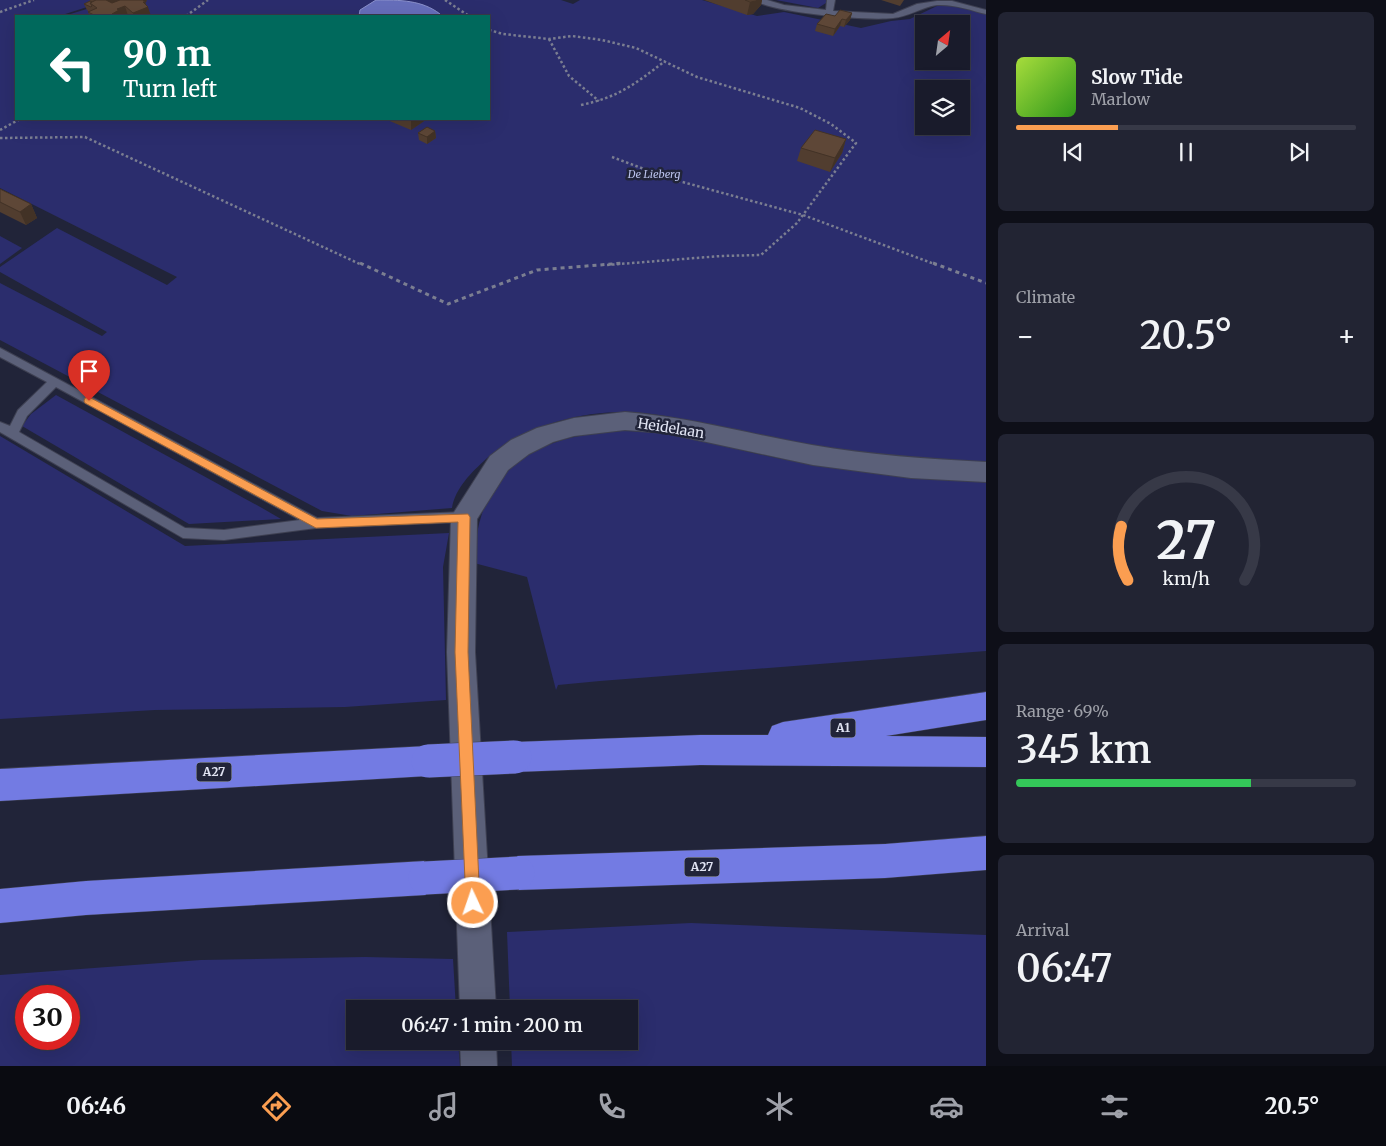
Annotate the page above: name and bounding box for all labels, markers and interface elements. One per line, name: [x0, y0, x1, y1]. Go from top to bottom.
north arrow: [915, 15, 970, 70]
map controls: [915, 15, 970, 135]
text: 90 m: [123, 32, 211, 76]
icon: left: [40, 35, 105, 100]
text: Slow Tide: [1091, 65, 1183, 89]
text: Turn left: [123, 75, 217, 103]
button: layers: [915, 80, 970, 135]
text: Marlow: [1091, 89, 1150, 109]
icon: previous: [1059, 138, 1087, 166]
icon: pause: [1172, 138, 1200, 166]
icon: next: [1285, 138, 1313, 166]
park label: De Lieberg: [627, 167, 680, 181]
text: Climate: [1016, 287, 1075, 307]
text: 20.5°: [1140, 312, 1232, 359]
text: −: [1016, 318, 1035, 354]
text: +: [1337, 318, 1356, 354]
pin: [68, 350, 110, 401]
icon: arrive: [75, 357, 103, 385]
street label: Heidelaan: [636, 414, 706, 442]
text: 27: [1156, 508, 1216, 573]
text: km/h: [1162, 567, 1210, 590]
text: Range · 69%: [1016, 701, 1109, 721]
road number: A1: [830, 718, 856, 738]
text: 345 km: [1016, 726, 1151, 773]
road number: A27: [196, 762, 232, 782]
road number: A27: [684, 858, 720, 876]
position arrow: [446, 876, 498, 928]
text: Arrival: [1016, 920, 1069, 940]
text: 06:47: [1016, 945, 1112, 992]
speed limit sign: 30: [15, 985, 80, 1050]
text: 06:47 · 1 min · 200 m: [401, 1013, 583, 1037]
icon: directions: [259, 1089, 294, 1124]
icon: music: [426, 1089, 461, 1124]
icon: phone: [594, 1089, 629, 1124]
icon: climate: [762, 1089, 797, 1124]
icon: car: [929, 1089, 964, 1124]
icon: filters: [1097, 1089, 1132, 1124]
text: 06:46: [66, 1092, 126, 1120]
text: 20.5°: [1265, 1092, 1320, 1120]

